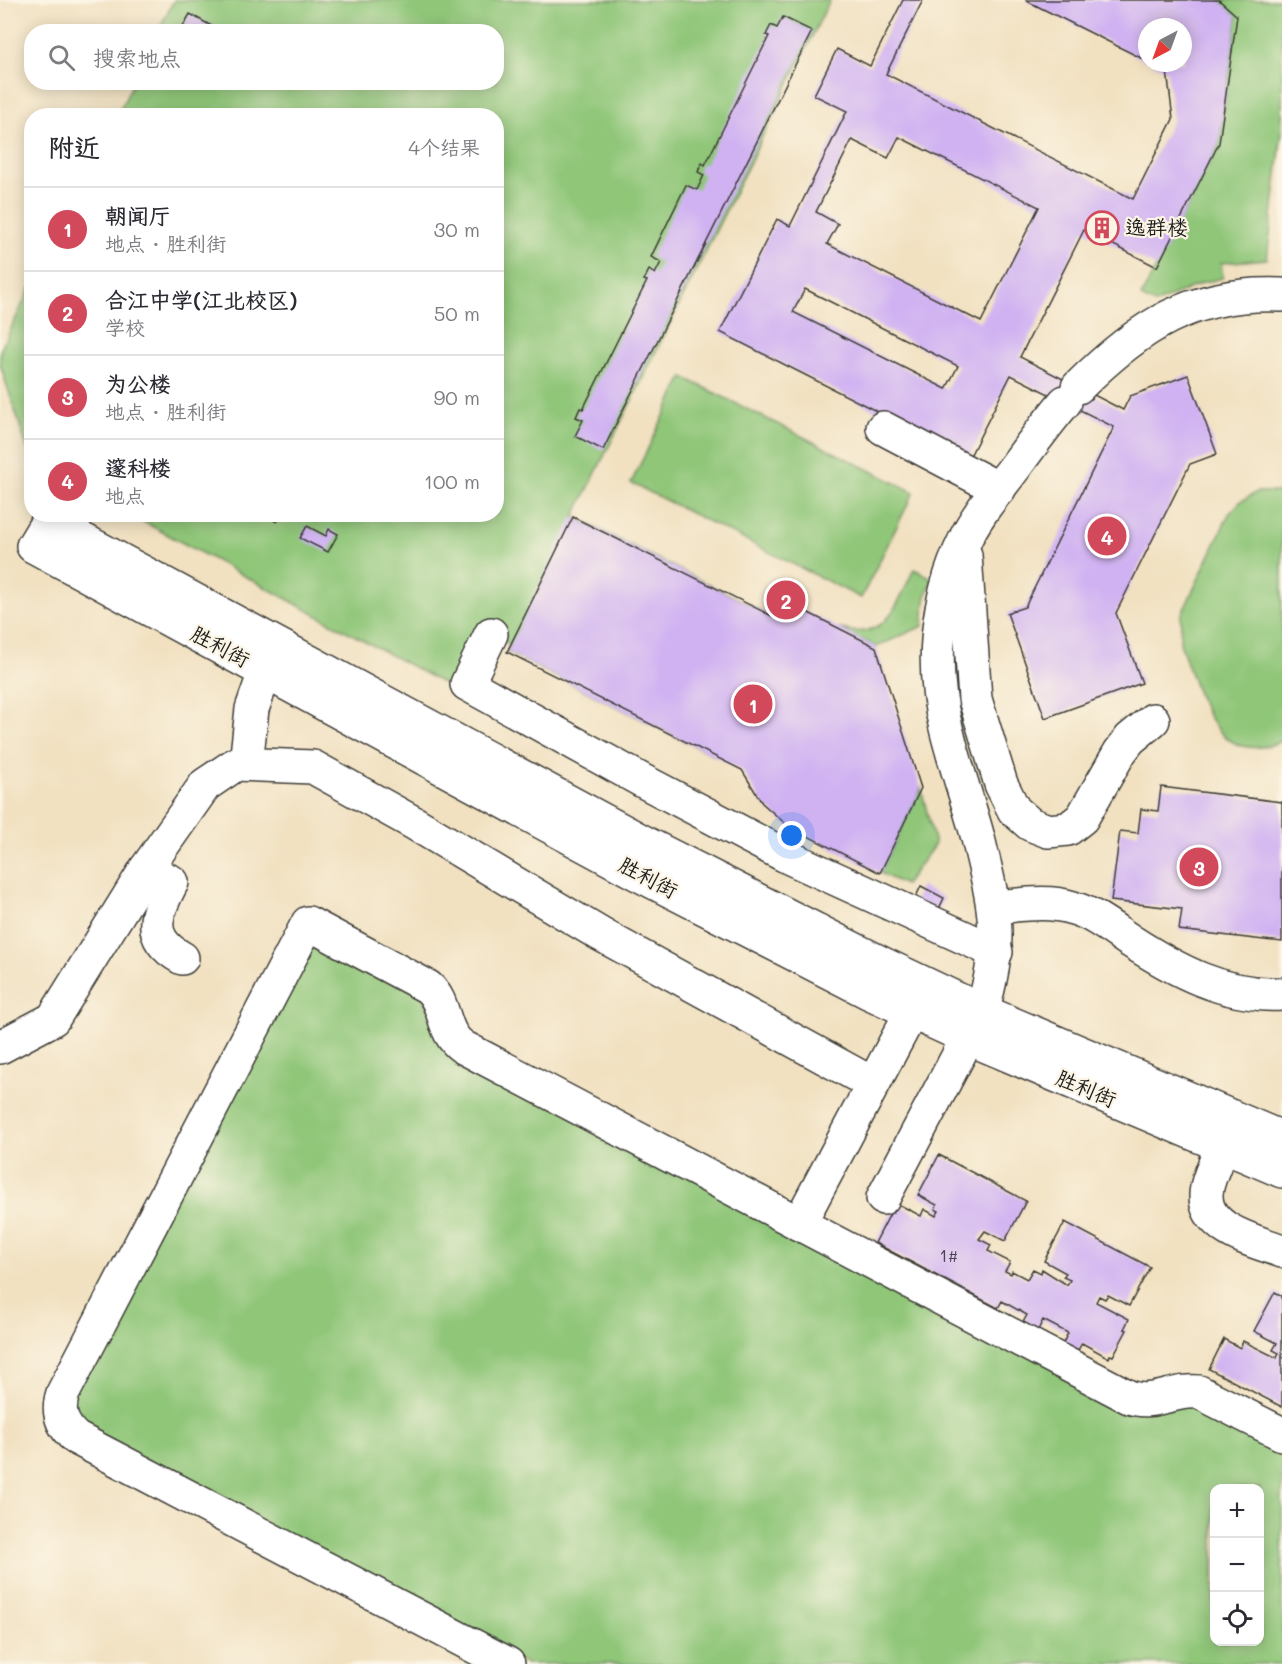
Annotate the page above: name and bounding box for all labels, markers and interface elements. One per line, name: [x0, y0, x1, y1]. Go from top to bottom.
north arrow: [1138, 18, 1192, 72]
search box: [24, 24, 504, 90]
icon: search: [45, 41, 78, 74]
text: 搜索地点: [93, 43, 181, 72]
text: 附近: [48, 130, 100, 164]
text: 4个结果: [408, 134, 480, 160]
text: 朝闻厅: [105, 201, 171, 230]
building icon: 逸群楼: [1084, 210, 1120, 246]
place label: 逸群楼: [1125, 213, 1188, 240]
text: 1: [63, 216, 72, 242]
text: 30 m: [434, 216, 480, 242]
text: 地点 · 胜利街: [105, 230, 227, 256]
text: 合江中学(江北校区): [105, 285, 298, 314]
text: 2: [62, 300, 73, 326]
text: 50 m: [434, 300, 480, 326]
text: 学校: [105, 314, 145, 340]
text: 为公楼: [105, 369, 171, 398]
text: 3: [62, 384, 74, 410]
text: 90 m: [434, 384, 480, 410]
text: 地点 · 胜利街: [105, 398, 227, 424]
text: 邃科楼: [105, 453, 171, 482]
text: 4: [61, 468, 74, 494]
text: 100 m: [424, 468, 480, 494]
text: 地点: [105, 482, 145, 508]
pin: 4: [1088, 514, 1126, 558]
pin: 2: [766, 578, 806, 622]
street label: 胜利街: [187, 619, 255, 672]
pin: 1: [734, 682, 772, 726]
your location: [777, 821, 806, 850]
pin: 3: [1180, 844, 1218, 890]
street label: 胜利街: [615, 850, 683, 903]
street label: 胜利街: [1052, 1063, 1121, 1112]
house number: 1#: [939, 1243, 959, 1267]
map controls: [1210, 1484, 1264, 1646]
button: +: [1210, 1484, 1264, 1538]
button: −: [1210, 1538, 1264, 1592]
button: locate: [1210, 1592, 1264, 1646]

